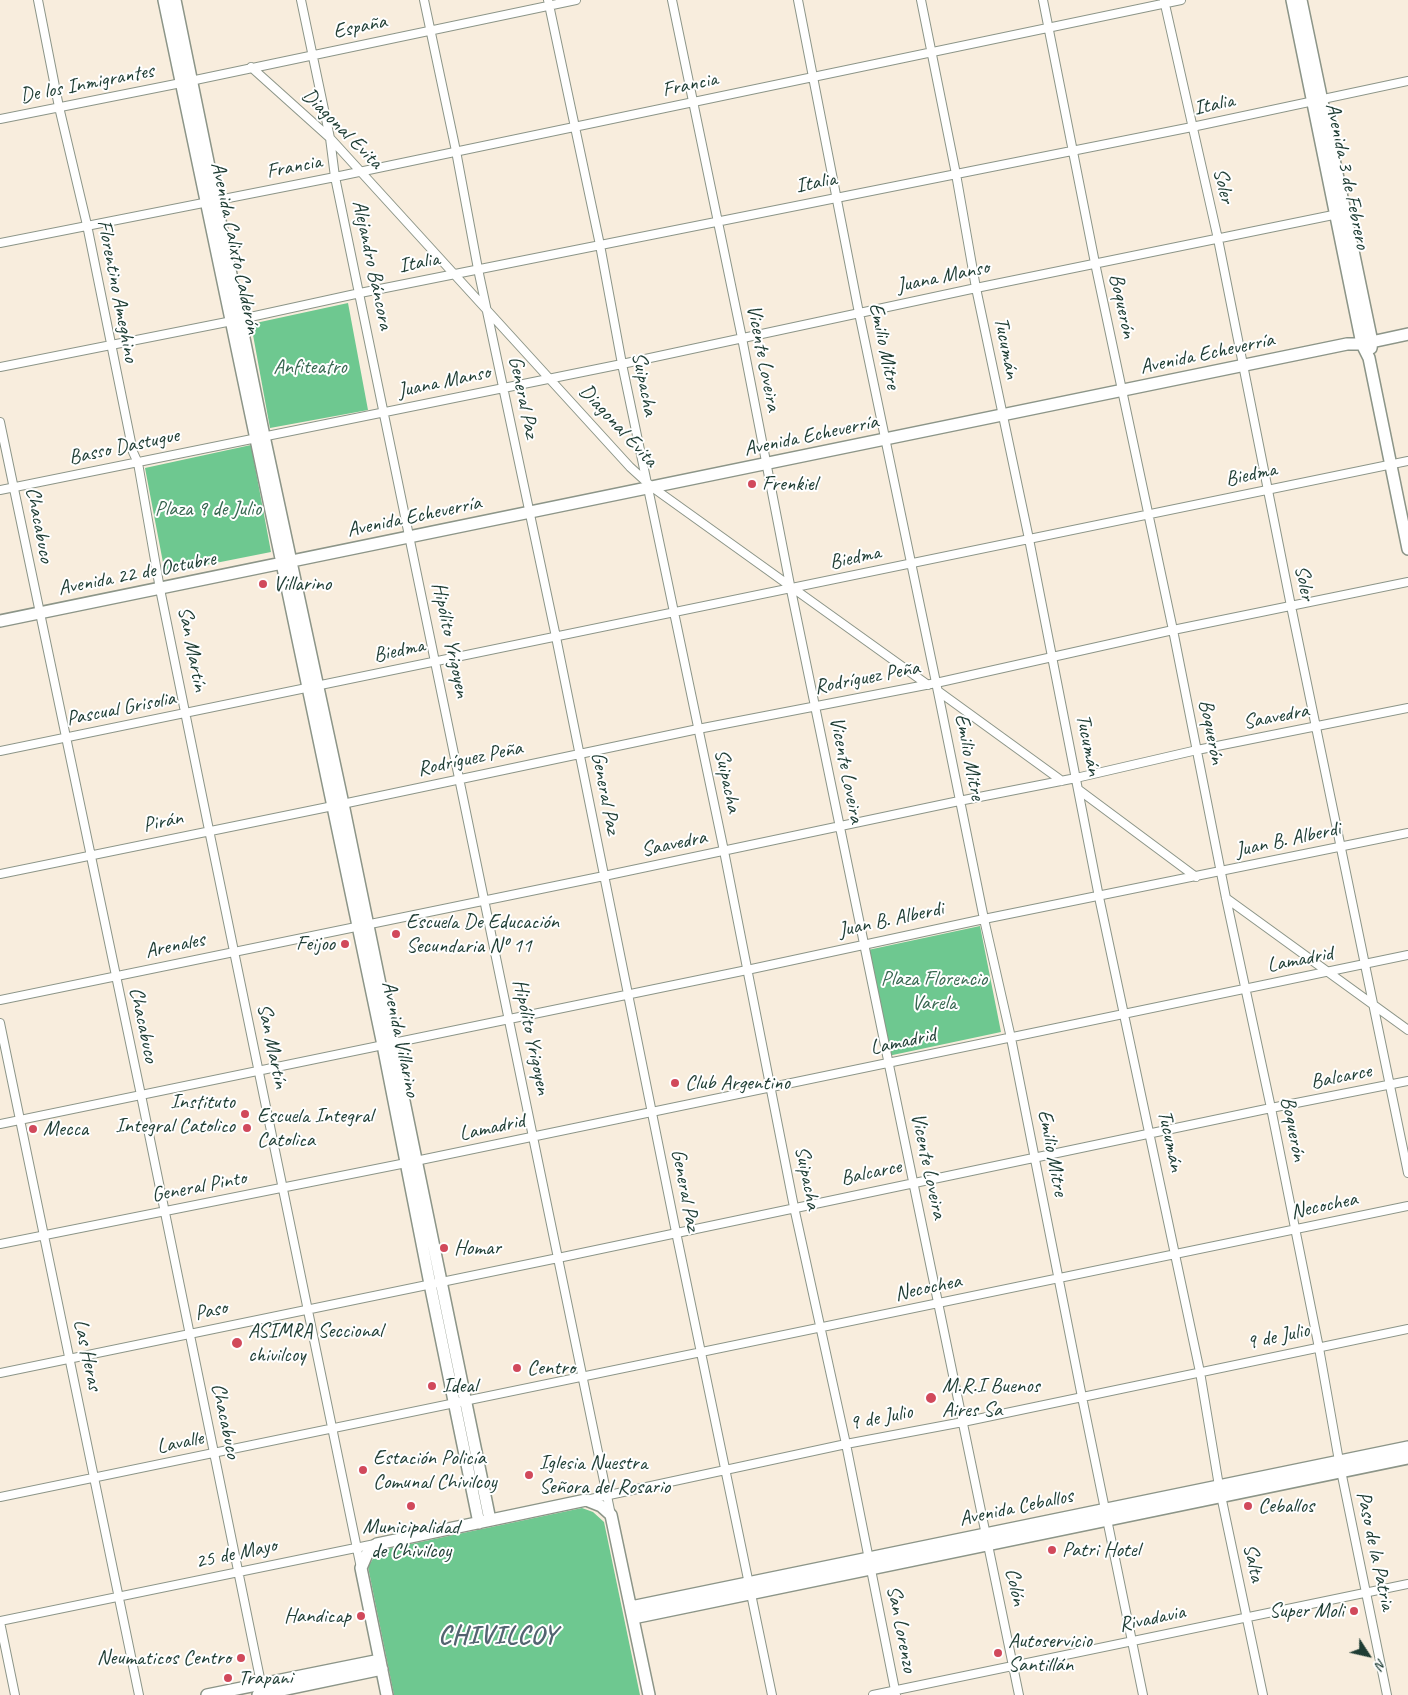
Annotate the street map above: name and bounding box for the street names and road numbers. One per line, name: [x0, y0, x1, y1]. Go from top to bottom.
street label: España: [331, 9, 389, 45]
street label: De los Inmigrantes: [18, 59, 156, 109]
street label: Francia: [660, 67, 720, 103]
street label: Diagonal Evita: [296, 83, 388, 175]
street label: Italia: [1191, 88, 1237, 122]
street label: Avenida 3 de Febrero: [1319, 101, 1375, 251]
street label: Francia: [264, 149, 324, 185]
street label: Avenida Calixto Calderón: [204, 160, 266, 336]
street label: Soler: [1207, 166, 1239, 206]
street label: Italia: [794, 167, 838, 199]
street label: Alejandro Báncora: [346, 198, 398, 332]
street label: Florentino Ameghino: [91, 218, 143, 364]
street label: Italia: [397, 247, 441, 279]
street label: Juana Manso: [895, 255, 991, 299]
street label: Boquerón: [1103, 271, 1141, 341]
street label: Emilio Mitre: [863, 301, 905, 391]
street label: Vicente Loveira: [740, 303, 786, 413]
street label: Tucumán: [988, 315, 1024, 381]
street label: Avenida Echeverría: [1138, 327, 1276, 381]
street label: Suipacha: [626, 350, 662, 418]
street label: General Paz: [502, 354, 544, 440]
street label: Juana Manso: [396, 360, 492, 404]
street label: Diagonal Evita: [573, 379, 663, 473]
street label: Avenida Echeverría: [742, 409, 880, 463]
street label: Basso Dastugue: [67, 423, 181, 471]
street label: Biedma: [1223, 457, 1279, 493]
street label: Chacabuco: [19, 485, 59, 565]
street label: Avenida Echeverría: [345, 490, 483, 544]
street label: Biedma: [827, 540, 883, 576]
street label: Avenida 22 de Octubre: [56, 546, 218, 602]
street label: Soler: [1288, 563, 1320, 603]
street label: Hipólito Yrigoyen: [425, 580, 475, 700]
street label: San Martín: [171, 604, 213, 694]
street label: Biedma: [371, 633, 427, 669]
street label: Rodríguez Peña: [812, 655, 922, 701]
street label: Pascual Grisolia: [64, 686, 178, 732]
street label: Boquerón: [1192, 698, 1230, 766]
street label: Saavedra: [1241, 698, 1311, 736]
street label: Emilio Mitre: [948, 712, 990, 802]
street label: Tucumán: [1070, 712, 1106, 778]
street label: Vicente Loveira: [823, 715, 869, 825]
street label: Rodríguez Peña: [415, 736, 525, 782]
street label: Suipacha: [708, 747, 746, 815]
street label: General Paz: [585, 750, 625, 836]
street label: Pirán: [141, 806, 185, 838]
street label: Juan B. Alberdi: [1233, 817, 1343, 863]
street label: Saavedra: [639, 825, 709, 863]
street label: Juan B. Alberdi: [836, 897, 946, 943]
street label: Arenales: [143, 927, 207, 965]
street label: Lamadrid: [1265, 941, 1335, 979]
street label: Hipólito Yrigoyen: [506, 977, 556, 1097]
street label: Avenida Villarino: [375, 979, 425, 1099]
street label: Chacabuco: [123, 985, 163, 1065]
street label: San Martín: [251, 1001, 293, 1091]
street label: Lamadrid: [868, 1023, 938, 1061]
street label: Balcarce: [1309, 1059, 1373, 1095]
street label: Boquerón: [1274, 1095, 1312, 1163]
street label: Emilio Mitre: [1031, 1108, 1073, 1198]
street label: Tucumán: [1151, 1108, 1189, 1174]
street label: Lamadrid: [457, 1109, 527, 1147]
street label: Vicente Loveira: [904, 1111, 952, 1221]
street label: Suipacha: [789, 1144, 825, 1212]
street label: General Paz: [665, 1147, 705, 1233]
street label: Balcarce: [838, 1154, 904, 1192]
street label: General Pinto: [150, 1165, 248, 1209]
street label: Necochea: [1288, 1187, 1360, 1225]
street label: Necochea: [892, 1269, 964, 1307]
street label: Paso: [192, 1295, 230, 1327]
street label: Las Heras: [67, 1317, 107, 1393]
street label: 9 de Julio: [1244, 1318, 1312, 1356]
street label: Chacabuco: [205, 1381, 245, 1461]
street label: 9 de Julio: [847, 1400, 915, 1436]
street label: Lavalle: [154, 1426, 206, 1460]
street label: Avenida Ceballos: [957, 1484, 1075, 1532]
street label: Paso de la Patria: [1350, 1489, 1400, 1613]
street label: 25 de Mayo: [193, 1533, 279, 1575]
street label: Salta: [1237, 1542, 1269, 1584]
street label: Colón: [999, 1566, 1031, 1608]
street label: San Lorenzo: [880, 1583, 922, 1675]
street label: Rivadavia: [1117, 1600, 1187, 1638]

